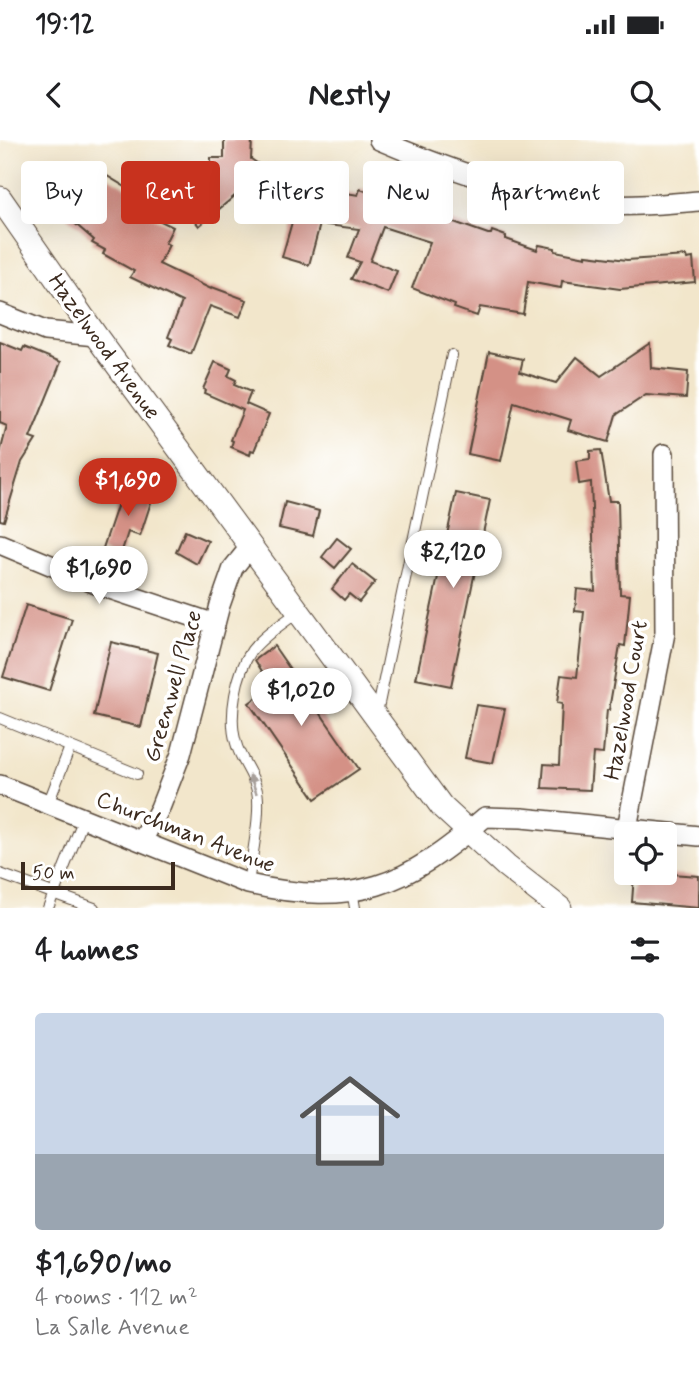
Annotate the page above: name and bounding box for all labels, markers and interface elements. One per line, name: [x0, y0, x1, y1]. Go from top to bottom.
text: 19:12: [35, 8, 94, 42]
text: Nestly: [308, 74, 391, 116]
icon: back: [35, 76, 73, 114]
icon: search: [626, 76, 664, 114]
chip: Buy: [21, 161, 107, 224]
chip: Rent: [121, 161, 220, 224]
chip: Filters: [234, 161, 349, 224]
chip: New: [363, 161, 453, 224]
chip: Apartment: [467, 161, 624, 224]
street label: Hazelwood Avenue: [40, 268, 166, 426]
pin: $1,690: [71, 458, 185, 518]
text: $1,690: [95, 466, 161, 496]
pin: $2,120: [396, 531, 510, 590]
text: $2,120: [420, 538, 486, 568]
pin: $1,690: [42, 546, 156, 606]
text: $1,690: [66, 554, 132, 584]
street label: Greenwell Place: [138, 607, 210, 766]
street label: Hazelwood Court: [598, 618, 656, 783]
pin: $1,020: [244, 668, 358, 728]
text: $1,020: [267, 676, 335, 706]
one-way arrow: [247, 773, 258, 794]
street label: Churchman Avenue: [92, 785, 279, 881]
map controls: [614, 822, 677, 885]
button: locate: [614, 822, 677, 885]
scale bar: [21, 859, 175, 891]
text: 50 m: [32, 861, 75, 886]
text: 4 homes: [35, 931, 139, 970]
icon: filters: [626, 931, 664, 969]
icon: home: [287, 1058, 413, 1184]
text: $1,690/mo: [35, 1244, 171, 1283]
text: 4 rooms · 112 m²: [35, 1283, 198, 1313]
text: La Salle Avenue: [35, 1313, 190, 1343]

